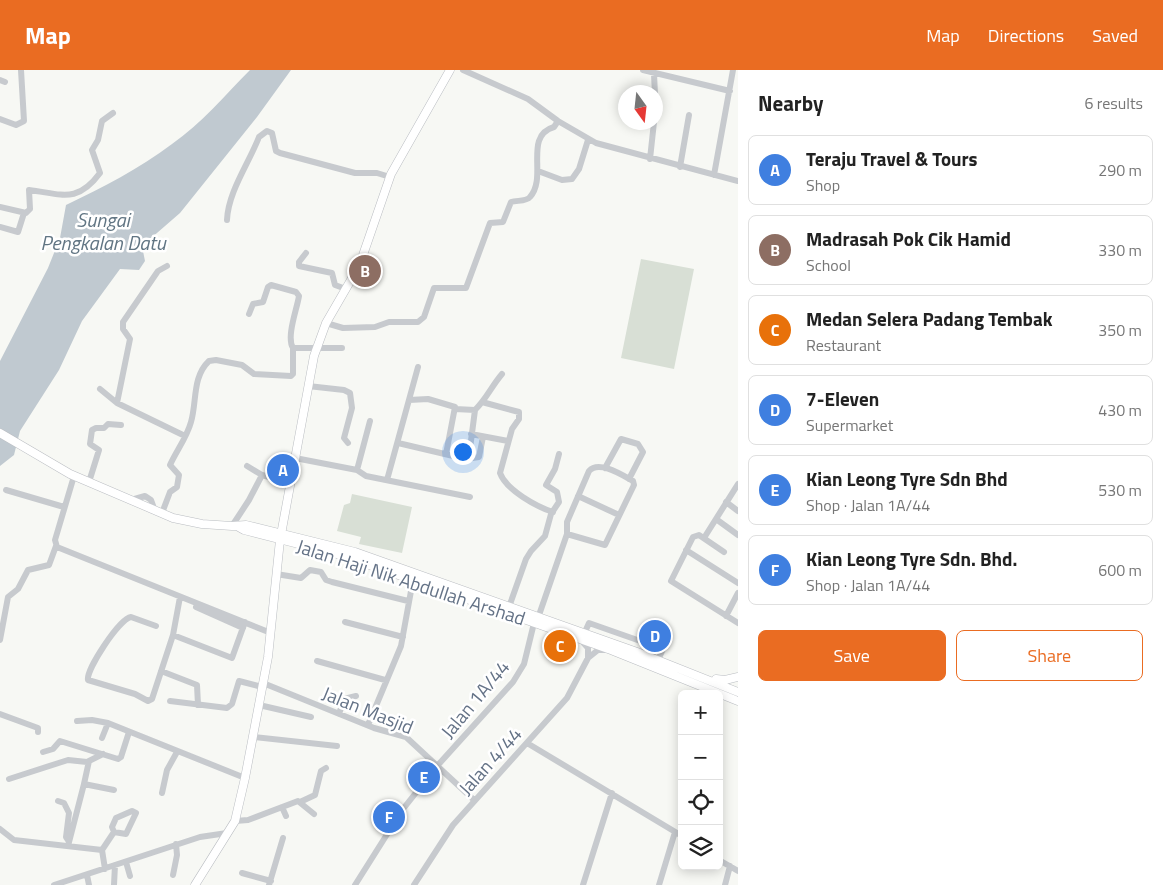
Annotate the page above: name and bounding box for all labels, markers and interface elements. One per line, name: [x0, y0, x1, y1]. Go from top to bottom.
text: Map: [25, 17, 71, 53]
text: Map: [926, 22, 960, 49]
text: Directions: [988, 22, 1064, 49]
text: Saved: [1092, 22, 1138, 49]
north arrow: [618, 85, 663, 130]
text: Nearby: [758, 87, 823, 119]
text: 6 results: [1084, 91, 1143, 115]
text: Teraju Travel & Tours: [806, 144, 978, 173]
text: A: [770, 158, 780, 182]
text: 290 m: [1098, 158, 1142, 182]
text: Shop: [806, 173, 840, 197]
water label: Sungai Pengkalan Datu: [40, 204, 167, 258]
text: Madrasah Pok Cik Hamid: [806, 224, 1011, 253]
text: B: [770, 238, 780, 262]
text: 330 m: [1098, 238, 1142, 262]
pin: B: [349, 252, 381, 290]
text: School: [806, 253, 851, 277]
text: Medan Selera Padang Tembak: [806, 304, 1052, 333]
text: C: [771, 318, 779, 342]
text: 350 m: [1098, 318, 1142, 342]
text: Restaurant: [806, 333, 881, 357]
text: 7-Eleven: [806, 384, 879, 413]
text: D: [770, 398, 780, 422]
text: 430 m: [1098, 398, 1142, 422]
text: Supermarket: [806, 413, 893, 437]
your location: [450, 439, 476, 465]
pin: A: [267, 451, 299, 489]
text: Kian Leong Tyre Sdn Bhd: [806, 464, 1008, 493]
text: E: [771, 478, 779, 502]
text: 530 m: [1098, 478, 1142, 502]
text: Shop · Jalan 1A/44: [806, 493, 930, 517]
street label: Jalan Haji Nik Abdullah Arshad: [293, 531, 529, 632]
text: Kian Leong Tyre Sdn. Bhd.: [806, 544, 1017, 573]
text: F: [771, 558, 779, 582]
text: 600 m: [1098, 558, 1142, 582]
text: Shop · Jalan 1A/44: [806, 573, 930, 597]
pin: D: [639, 617, 671, 655]
pin: C: [544, 627, 576, 665]
button: Save: [758, 630, 946, 681]
button: Share: [956, 630, 1143, 681]
street label: Jalan 1A/44: [433, 653, 516, 744]
street label: Jalan Masjid: [318, 678, 418, 741]
map controls: [678, 690, 723, 870]
button: +: [678, 690, 723, 735]
street label: Jalan 4/44: [451, 720, 528, 801]
button: −: [678, 735, 723, 780]
pin: E: [408, 758, 440, 796]
button: locate: [678, 780, 723, 825]
pin: F: [373, 798, 405, 836]
button: layers: [678, 825, 723, 870]

